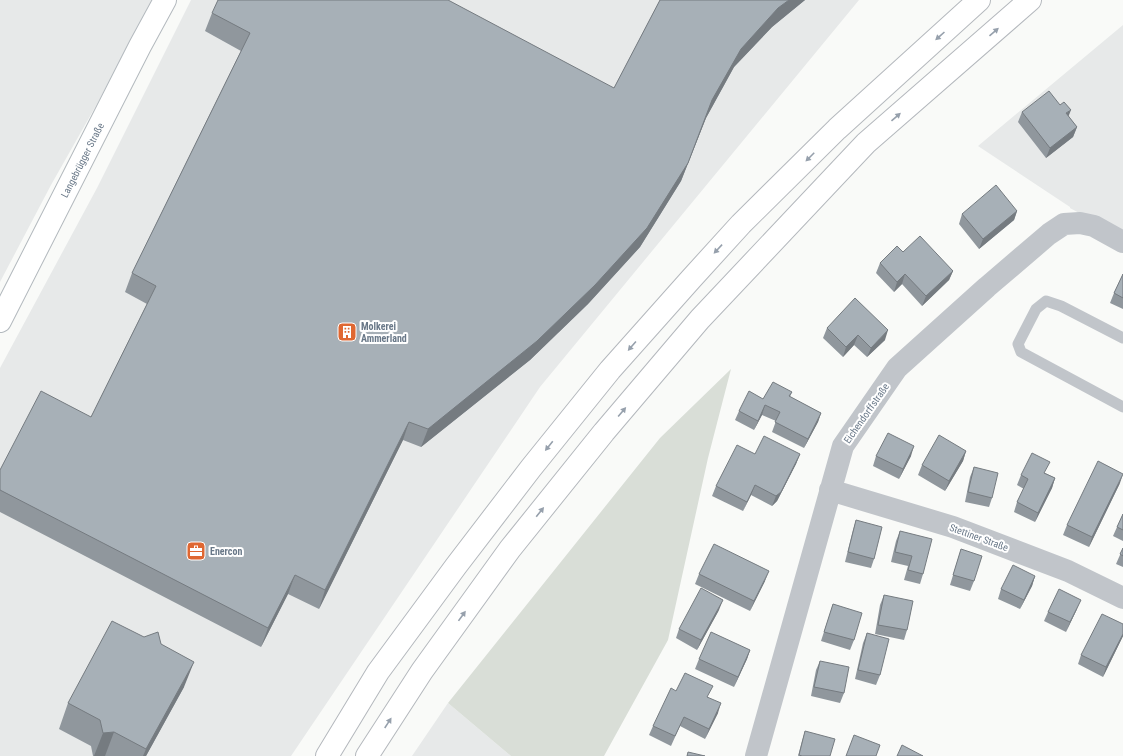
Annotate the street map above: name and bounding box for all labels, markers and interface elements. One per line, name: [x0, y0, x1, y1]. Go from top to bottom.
one-way arrow: [988, 27, 999, 36]
one-way arrow: [935, 31, 945, 41]
one-way arrow: [890, 113, 901, 122]
street label: Langebrügger Straße: [59, 121, 106, 199]
one-way arrow: [805, 152, 815, 162]
one-way arrow: [713, 244, 723, 254]
building icon: Molkerei Ammerland: [336, 321, 358, 343]
place label: Molkerei Ammerland: [361, 321, 407, 344]
one-way arrow: [627, 341, 636, 351]
street label: Eichendorffstraße: [842, 381, 891, 445]
one-way arrow: [617, 406, 626, 417]
one-way arrow: [544, 441, 553, 451]
one-way arrow: [536, 507, 544, 518]
street label: Stettiner Straße: [948, 522, 1010, 553]
office icon: Enercon: [185, 540, 207, 562]
place label: Enercon: [210, 546, 242, 557]
one-way arrow: [458, 611, 466, 622]
one-way arrow: [384, 718, 392, 729]

